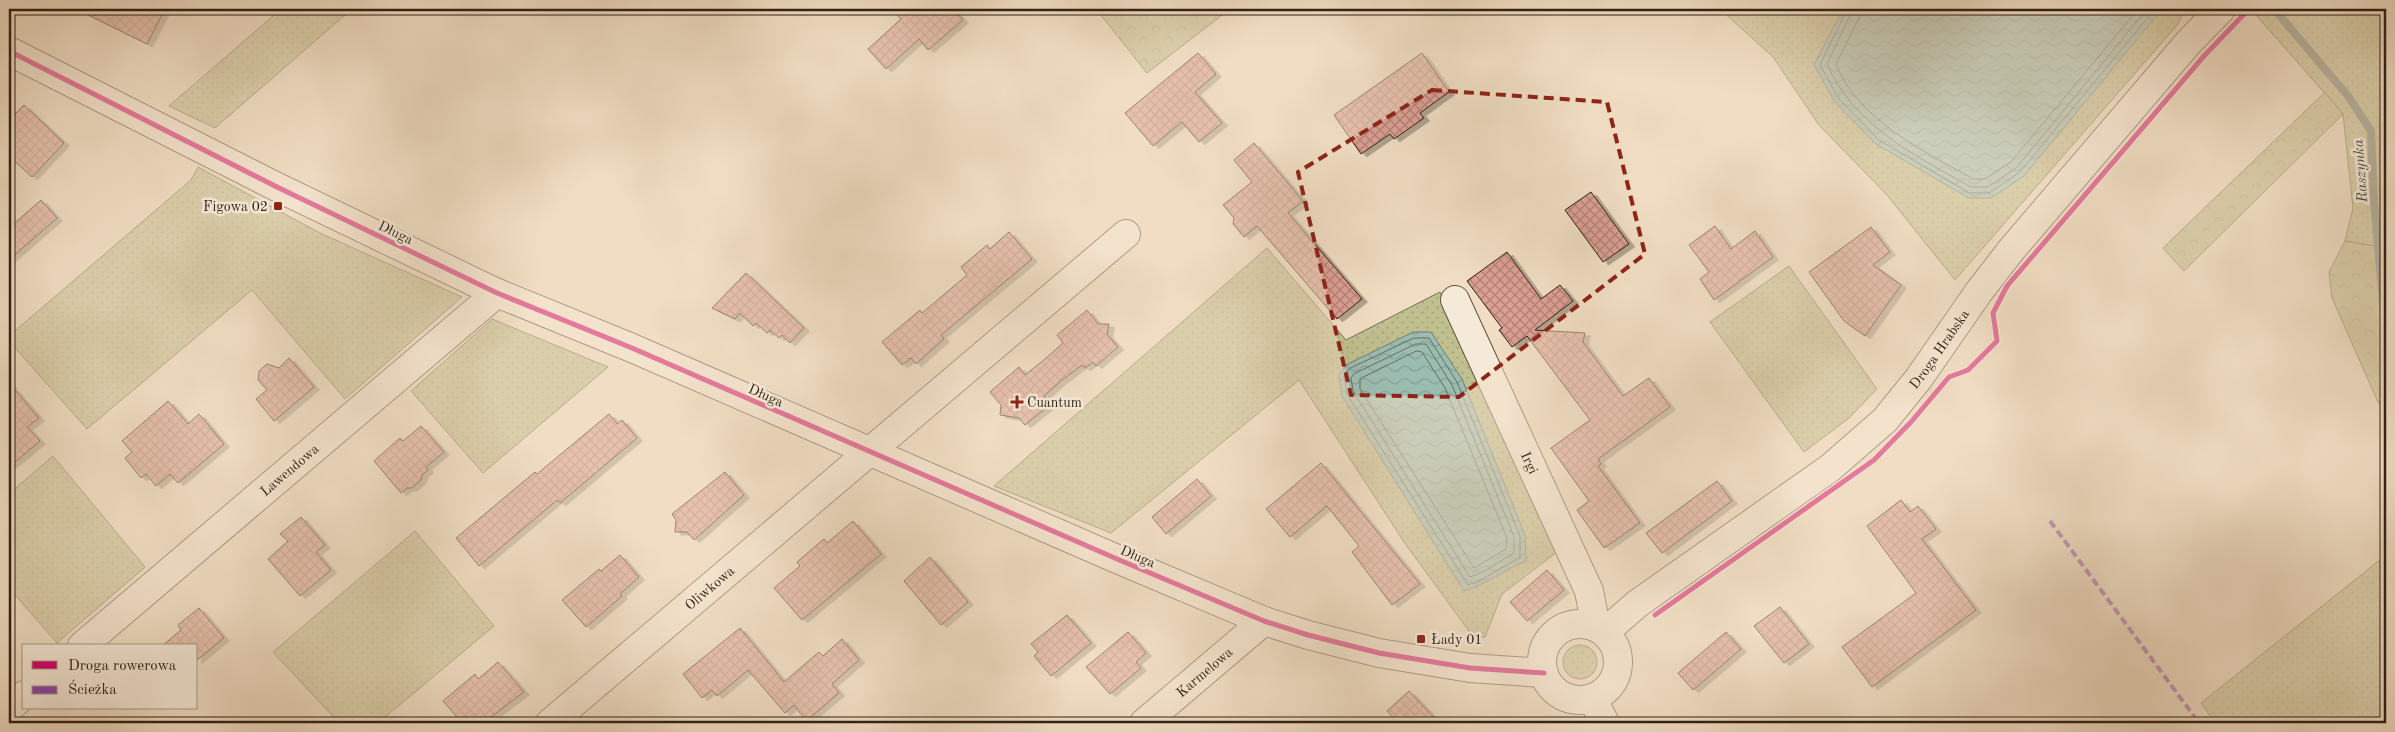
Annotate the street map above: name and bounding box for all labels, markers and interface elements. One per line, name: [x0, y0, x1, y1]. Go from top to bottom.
water label: Raszynka: [2352, 139, 2371, 204]
place label: Figowa 02: [203, 200, 268, 214]
marker: Figowa 02: [272, 200, 284, 212]
street label: Długa: [376, 219, 415, 247]
street label: Droga Hrabska: [1907, 307, 1972, 392]
street label: Długa: [746, 382, 785, 410]
marker: Cuantum: [1011, 396, 1023, 408]
place label: Cuantum: [1027, 396, 1082, 410]
street label: Lawendowa: [258, 442, 322, 499]
street label: Irgi: [1518, 450, 1540, 476]
street label: Długa: [1118, 543, 1157, 571]
street label: Oliwkowa: [683, 564, 737, 613]
marker: Łady 01: [1415, 633, 1427, 645]
place label: Łady 01: [1431, 633, 1482, 647]
legend: [22, 644, 198, 710]
street label: Karmelowa: [1174, 645, 1236, 700]
text: Droga rowerowa: [68, 659, 177, 674]
text: Ścieżka: [68, 679, 117, 698]

